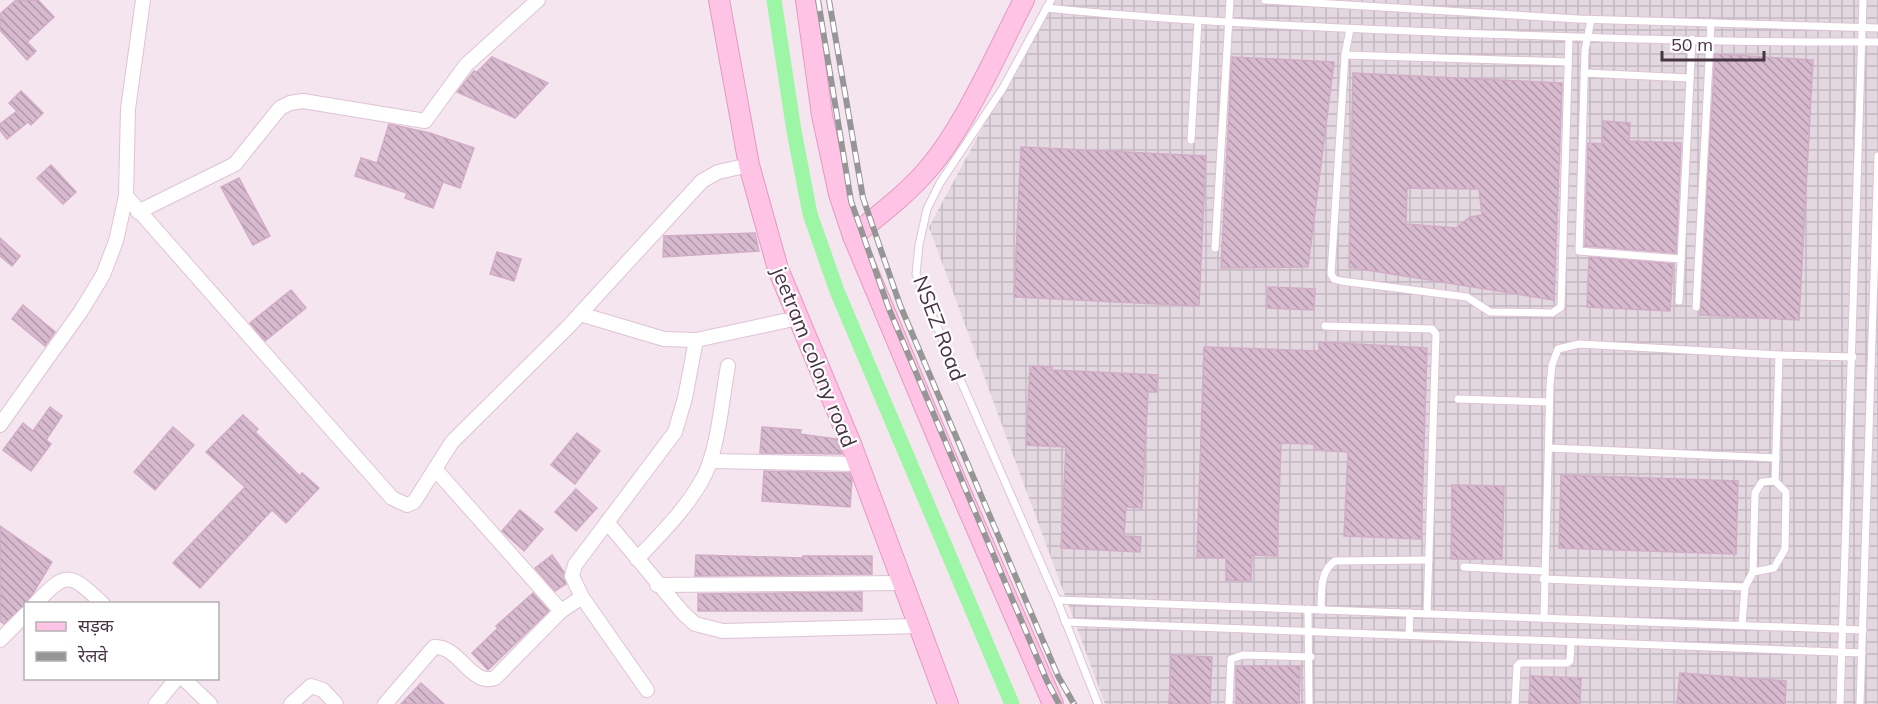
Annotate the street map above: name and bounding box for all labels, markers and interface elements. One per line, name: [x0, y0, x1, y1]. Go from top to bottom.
scale bar: [1662, 24, 1764, 62]
text: 50 m: [1671, 33, 1713, 56]
street label: jeetram colony road: [766, 261, 863, 451]
street label: NSEZ Road: [908, 272, 972, 384]
legend: [24, 602, 219, 680]
text: सड़क: [78, 614, 115, 637]
text: रेलवे: [77, 644, 109, 667]

